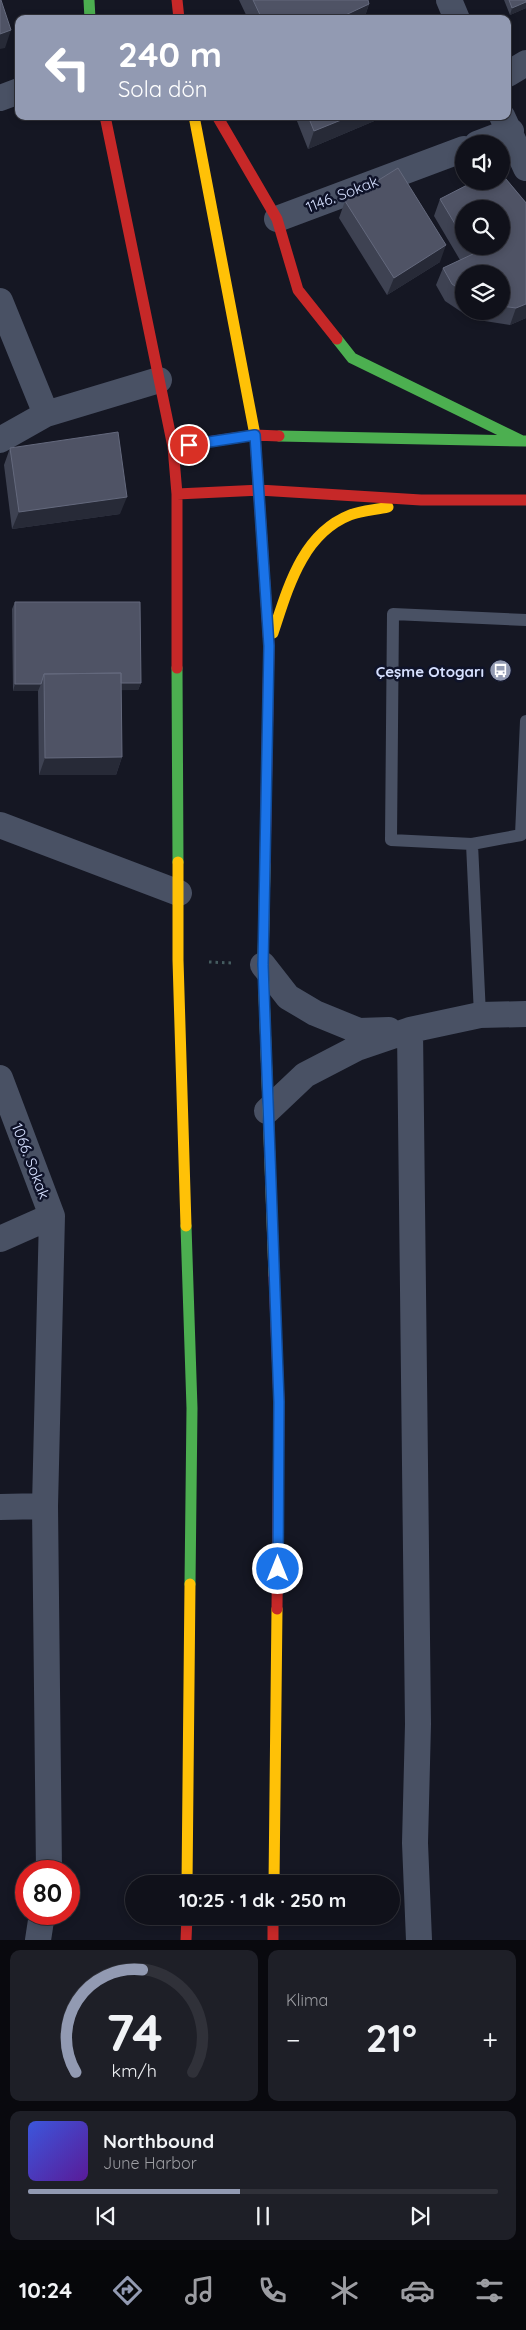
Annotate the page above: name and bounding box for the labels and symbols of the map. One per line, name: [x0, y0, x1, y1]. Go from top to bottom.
street label: 1146. Sokak: [303, 171, 381, 217]
pin: [168, 424, 210, 466]
bus stop icon: Çeşme Otogarı: [488, 659, 512, 683]
place label: Çeşme Otogarı: [376, 662, 484, 681]
street label: 1066. Sokak: [8, 1120, 54, 1202]
position arrow: [251, 1542, 303, 1594]
speed limit sign: 80: [15, 1860, 80, 1925]

